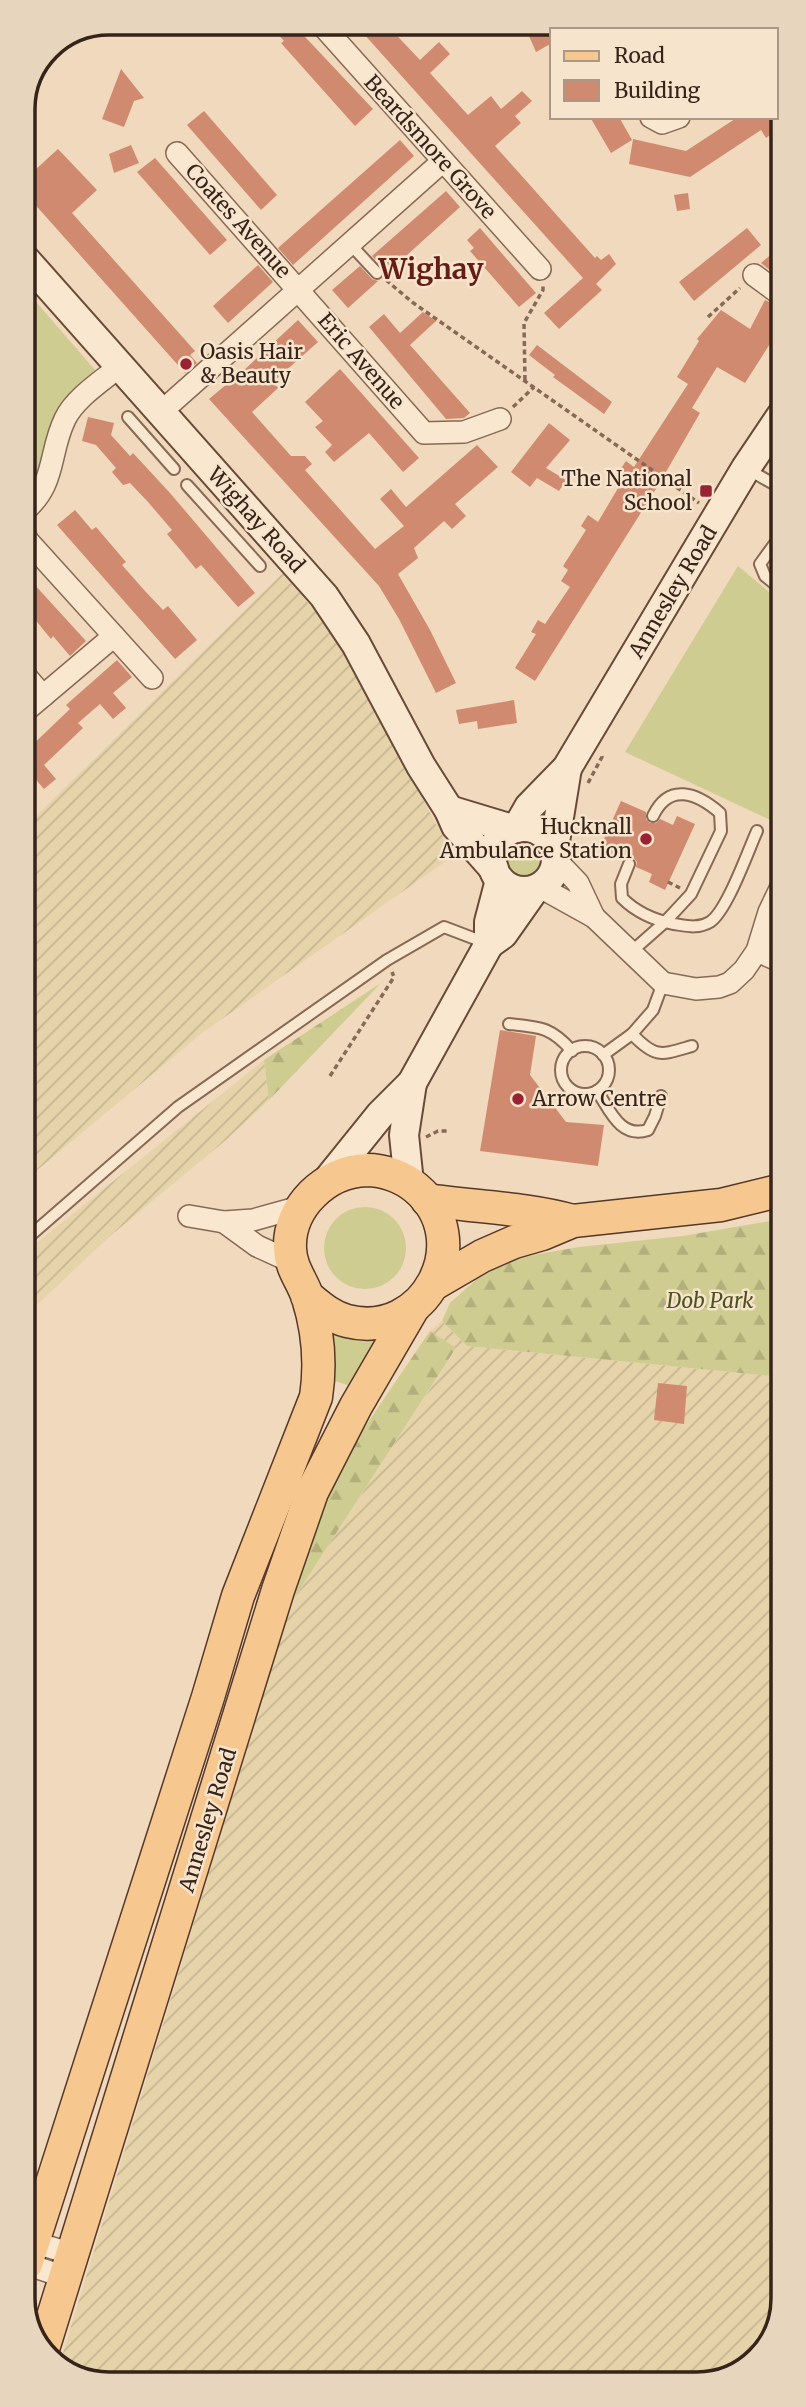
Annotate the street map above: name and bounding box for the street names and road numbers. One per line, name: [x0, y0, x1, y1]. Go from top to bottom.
street label: Beardsmore Grove: [358, 69, 502, 224]
street label: Coates Avenue: [180, 158, 297, 284]
street label: Eric Avenue: [312, 307, 411, 414]
street label: Wighay Road: [201, 461, 311, 578]
street label: Annesley Road: [622, 520, 723, 664]
street label: Annesley Road: [172, 1744, 242, 1896]

